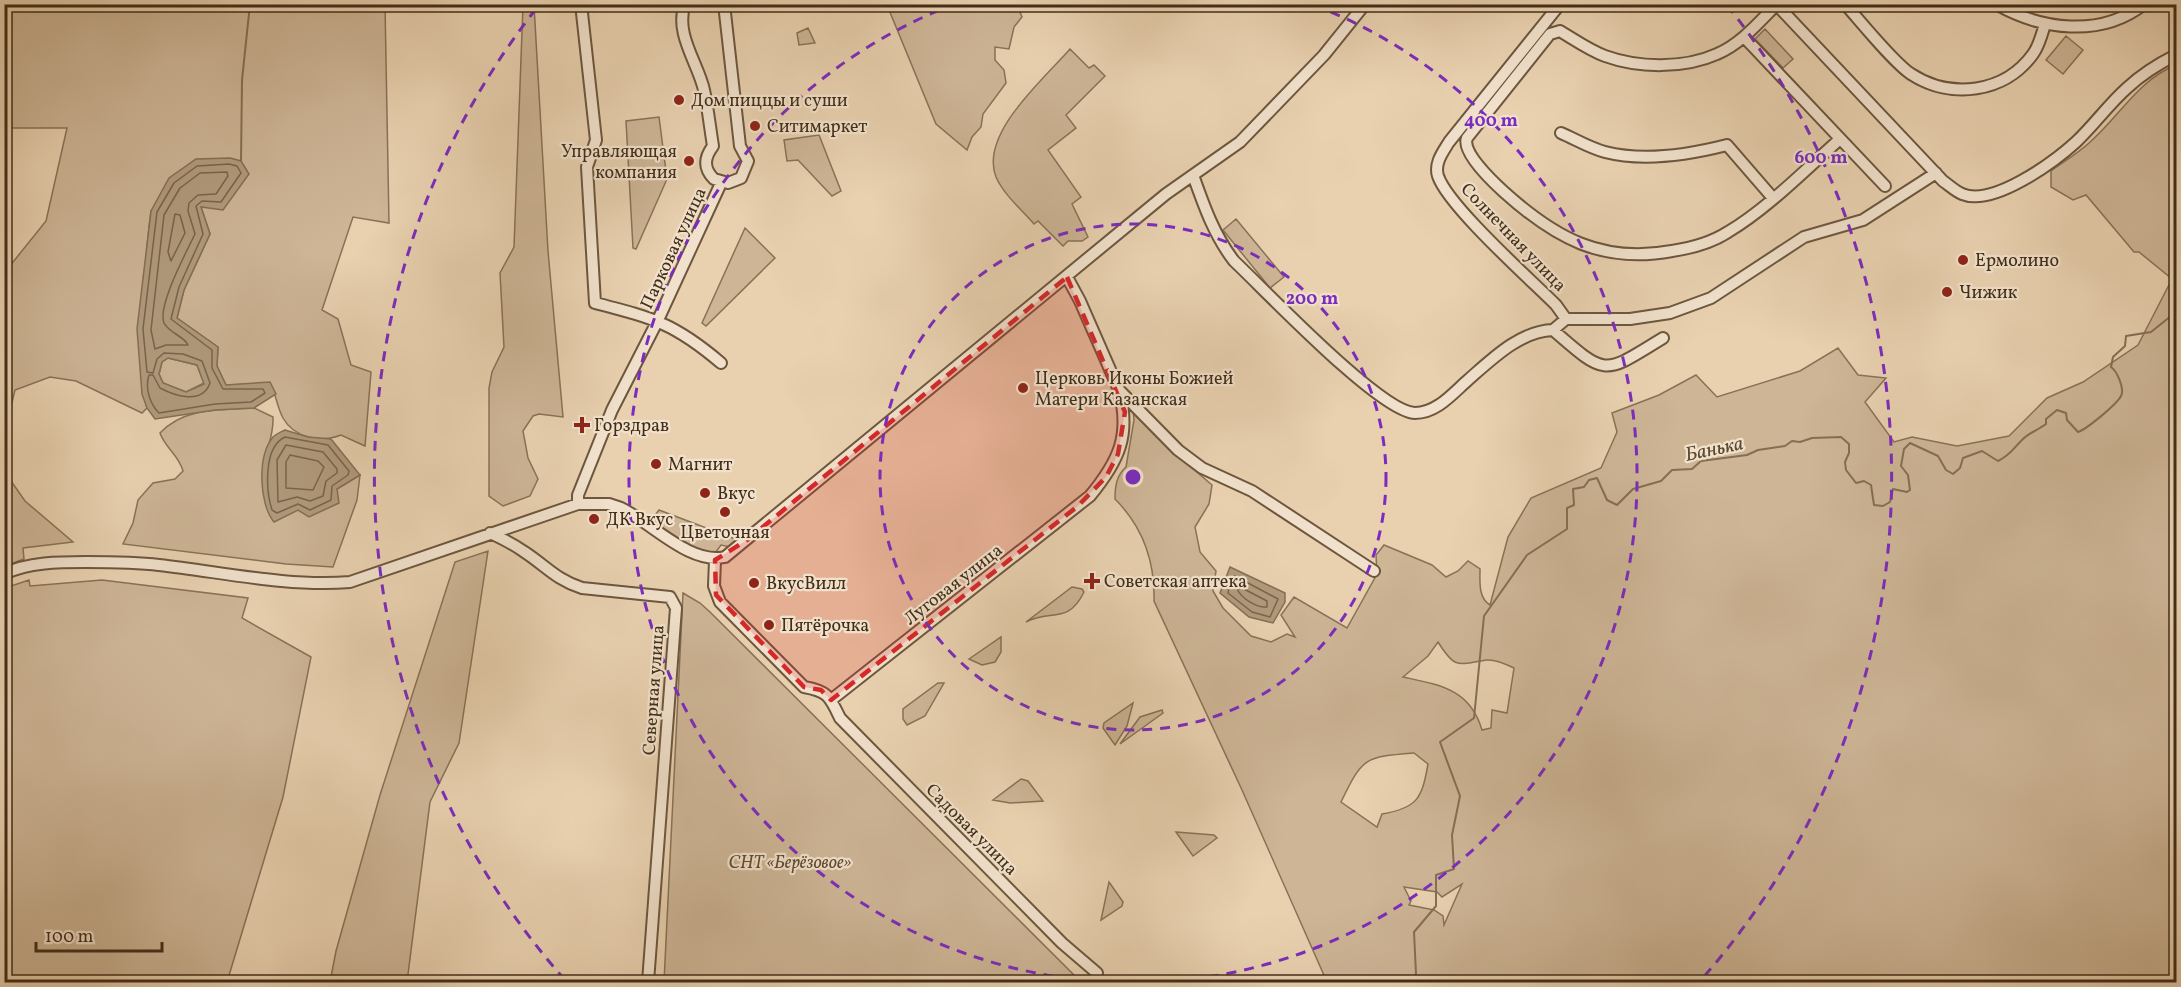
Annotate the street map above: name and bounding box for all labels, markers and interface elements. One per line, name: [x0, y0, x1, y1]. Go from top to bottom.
place label: Дом пиццы и суши: [691, 89, 848, 114]
marker: Дом пиццы и суши: [672, 93, 686, 107]
text: 400 m: [1464, 109, 1518, 134]
place label: Ситимаркет: [767, 115, 867, 140]
marker: Ситимаркет: [748, 119, 762, 133]
place label: Управляющая компания: [561, 140, 677, 186]
text: 600 m: [1794, 146, 1848, 171]
marker: Управляющая компания: [682, 154, 696, 168]
street label: Солнечная улица: [1454, 178, 1572, 298]
street label: Парковая улица: [635, 184, 714, 314]
place label: Ермолино: [1975, 249, 2059, 274]
marker: Ермолино: [1956, 253, 1970, 267]
place label: Чижик: [1959, 281, 2018, 306]
marker: Чижик: [1940, 285, 1954, 299]
text: 200 m: [1286, 287, 1338, 312]
place label: Церковь Иконы Божией Матери Казанская: [1035, 367, 1234, 413]
marker: Церковь Иконы Божией Матери Казанская: [1016, 381, 1030, 395]
place label: Горздрав: [594, 414, 669, 439]
marker: Горздрав: [575, 418, 589, 432]
water label: Банька: [1683, 430, 1746, 470]
place label: Магнит: [668, 453, 732, 478]
marker: Магнит: [649, 457, 663, 471]
centre of rings: [1123, 467, 1143, 487]
place label: Вкус: [717, 482, 755, 507]
marker: Вкус: [698, 486, 712, 500]
marker: Цветочная: [718, 505, 732, 519]
place label: ДК Вкус: [606, 508, 673, 533]
marker: ДК Вкус: [587, 512, 601, 526]
place label: Цветочная: [680, 521, 770, 546]
street label: Луговая улица: [899, 539, 1009, 632]
place label: Советская аптека: [1104, 570, 1247, 595]
place label: ВкусВилл: [766, 572, 846, 597]
marker: Советская аптека: [1085, 574, 1099, 588]
marker: ВкусВилл: [747, 576, 761, 590]
place label: Пятёрочка: [781, 614, 869, 639]
marker: Пятёрочка: [762, 618, 776, 632]
street label: Северная улица: [637, 624, 672, 756]
street label: Садовая улица: [919, 778, 1023, 882]
park label: СНТ «Берёзовое»: [729, 851, 852, 876]
scale bar: [36, 915, 162, 953]
text: 100 m: [45, 925, 94, 950]

